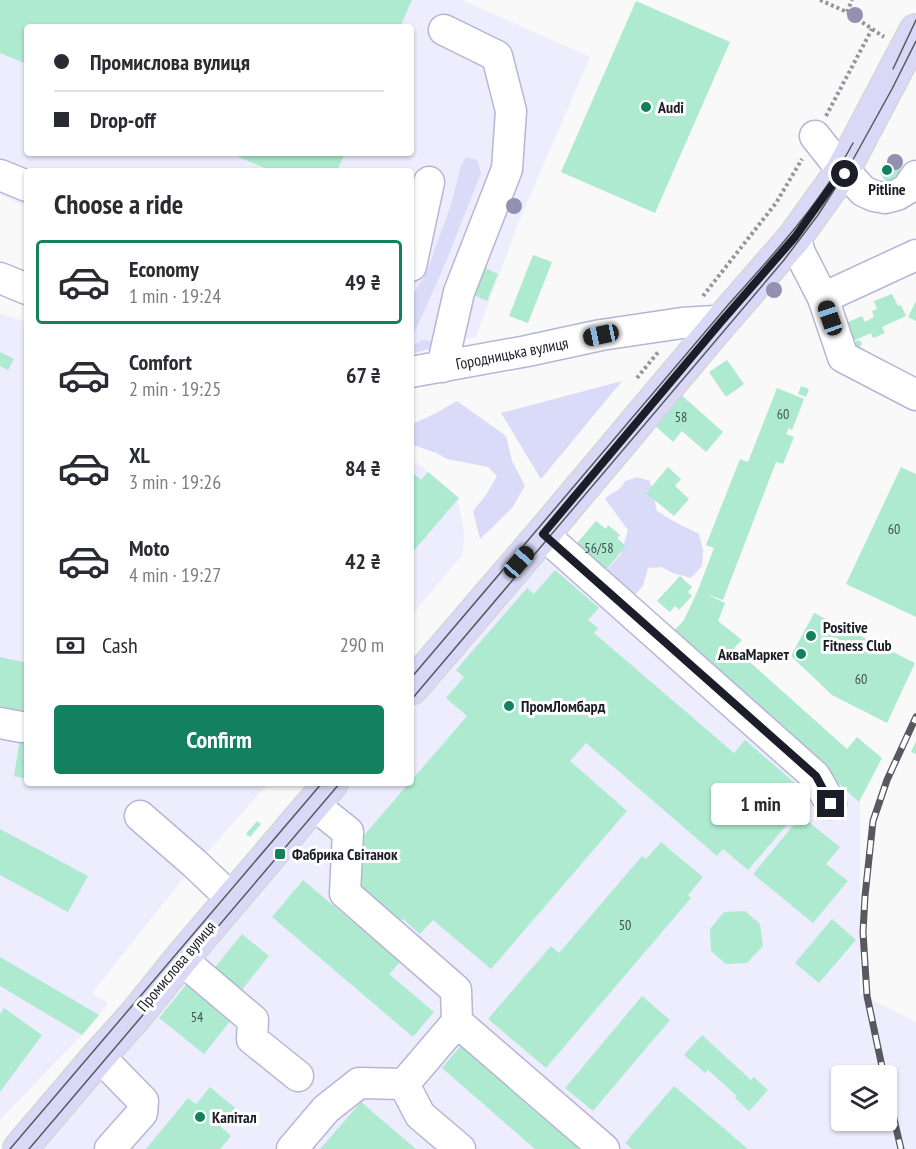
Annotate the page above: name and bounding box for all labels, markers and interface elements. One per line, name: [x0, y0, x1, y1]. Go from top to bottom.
text: Промислова вулиця: [90, 48, 250, 76]
place label: Audi: [657, 97, 684, 117]
marker: Audi: [639, 100, 653, 114]
text: Drop-off: [90, 106, 156, 134]
route start: [831, 160, 858, 187]
marker: Pitline: [880, 163, 894, 177]
place label: Pitline: [868, 179, 906, 199]
text: Choose a ride: [54, 187, 183, 221]
icon: car: [57, 255, 111, 309]
text: Economy: [129, 255, 199, 283]
text: 49 ₴: [345, 268, 381, 296]
text: 1 min · 19:24: [129, 283, 221, 309]
car: [816, 298, 844, 338]
car: [582, 322, 620, 348]
street label: Городницька вулиця: [454, 332, 570, 374]
icon: car: [57, 348, 111, 402]
text: Comfort: [129, 348, 192, 376]
text: 67 ₴: [346, 361, 381, 389]
text: 2 min · 19:25: [129, 376, 221, 402]
house number: 60: [777, 405, 789, 423]
house number: 58: [675, 408, 687, 426]
icon: car: [57, 441, 111, 495]
text: XL: [129, 441, 150, 469]
text: 84 ₴: [345, 454, 381, 482]
text: 3 min · 19:26: [129, 469, 221, 495]
house number: 60: [888, 520, 900, 538]
icon: car: [57, 534, 111, 588]
text: Moto: [129, 534, 170, 562]
house number: 56/58: [584, 539, 614, 557]
car: [500, 543, 538, 581]
text: 42 ₴: [345, 547, 381, 575]
text: 4 min · 19:27: [129, 562, 221, 588]
place label: Positive Fitness Club: [823, 617, 892, 655]
icon: cash: [54, 629, 87, 662]
marker: Positive Fitness Club: [804, 629, 818, 643]
text: Cash: [102, 631, 138, 659]
text: 290 m: [340, 632, 384, 658]
place label: АкваМаркет: [717, 644, 789, 664]
marker: АкваМаркет: [794, 647, 808, 661]
house number: 60: [855, 670, 867, 688]
place label: ПромЛомбард: [521, 696, 606, 716]
marker: ПромЛомбард: [502, 699, 516, 713]
button: Confirm: [54, 705, 384, 774]
callout: 1 min: [711, 783, 810, 825]
route end: [817, 790, 844, 817]
text: 1 min: [740, 791, 781, 817]
place label: Фабрика Світанок: [292, 844, 398, 864]
marker: Фабрика Світанок: [273, 847, 287, 861]
house number: 50: [619, 916, 631, 934]
street label: Промислова вулиця: [132, 917, 220, 1015]
house number: 54: [191, 1008, 204, 1026]
map controls: [831, 1065, 897, 1131]
button: layers: [831, 1065, 897, 1131]
place label: Капітал: [212, 1107, 257, 1127]
marker: Капітал: [193, 1110, 207, 1124]

